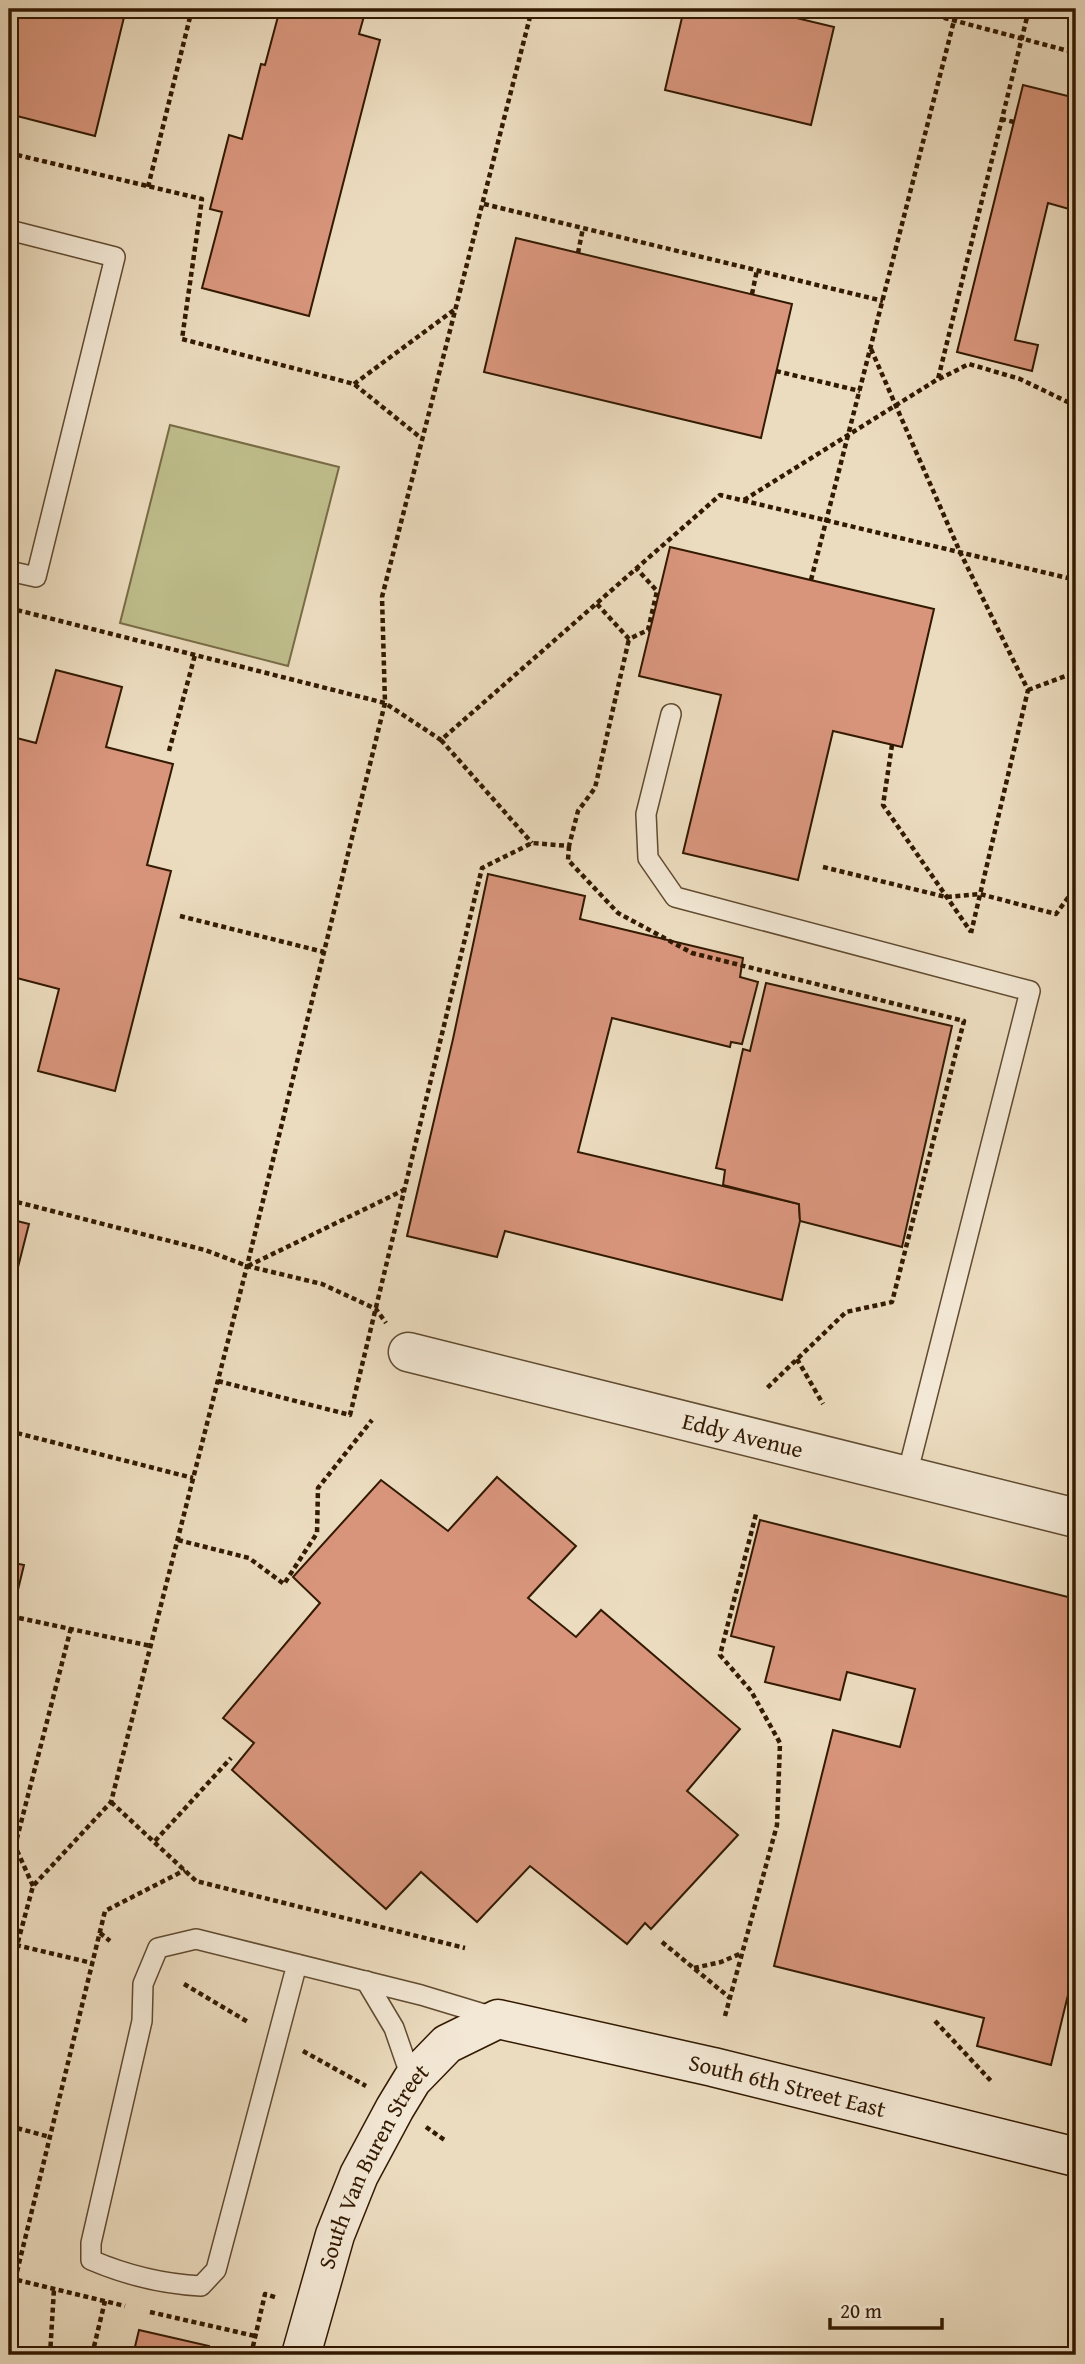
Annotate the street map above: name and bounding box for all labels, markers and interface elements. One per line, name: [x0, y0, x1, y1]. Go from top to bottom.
street label: Eddy Avenue: [679, 1404, 807, 1466]
street label: South 6th Street East: [686, 2045, 889, 2125]
street label: South Van Buren Street: [309, 2055, 436, 2273]
scale bar: [830, 2287, 942, 2331]
text: 20 m: [840, 2295, 882, 2326]

